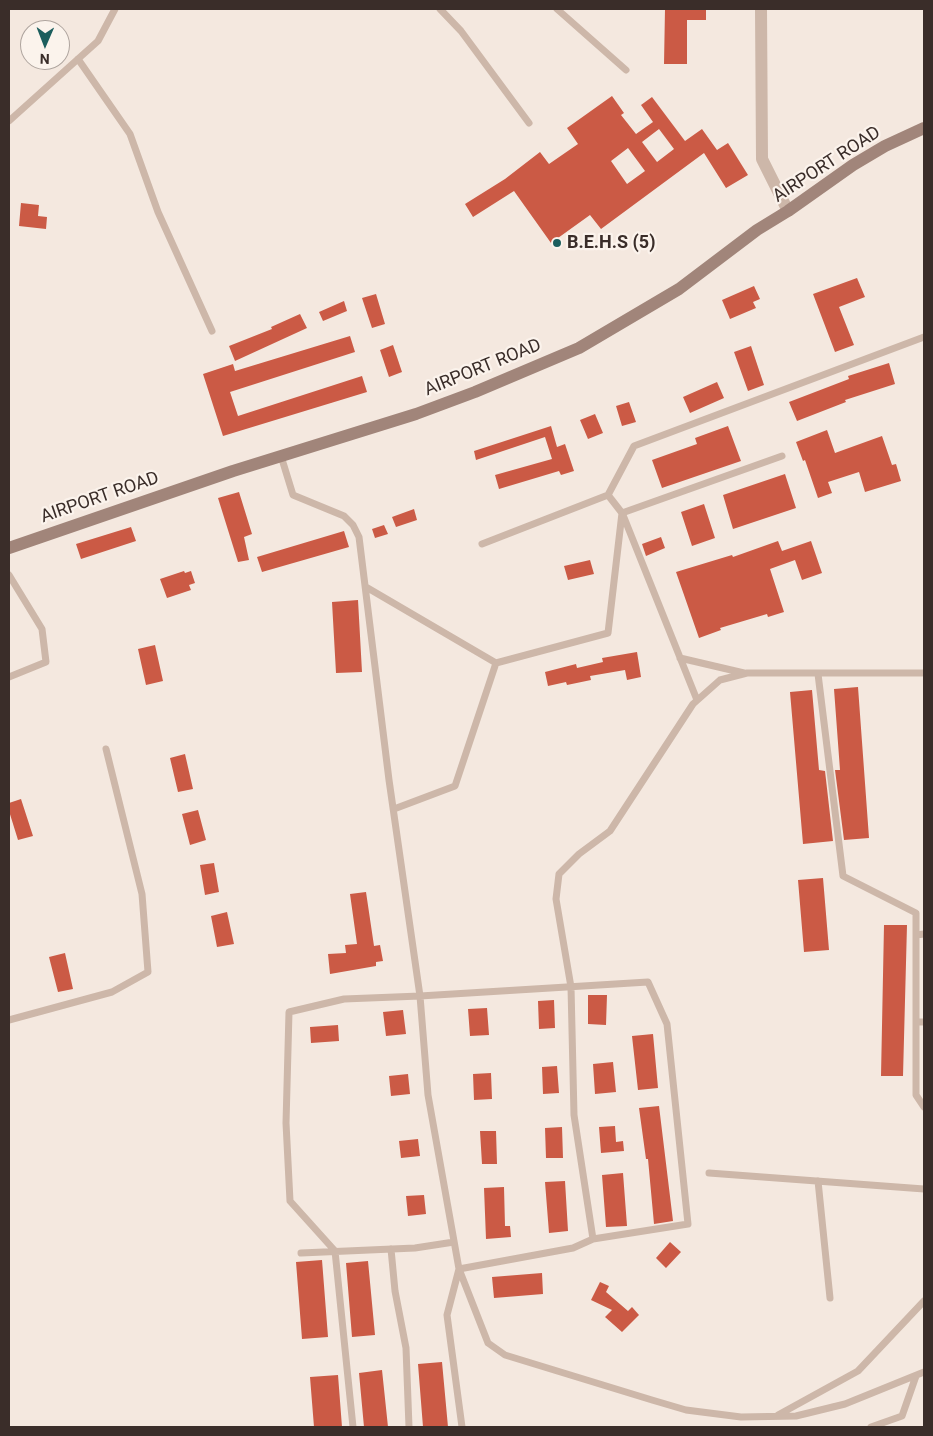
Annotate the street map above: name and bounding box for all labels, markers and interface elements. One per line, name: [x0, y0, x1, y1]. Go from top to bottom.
north arrow: [20, 20, 70, 70]
text: N: [40, 51, 50, 67]
street label: AIRPORT ROAD: [769, 122, 885, 208]
place label: B.E.H.S (5): [567, 232, 655, 254]
marker: B.E.H.S (5): [551, 237, 563, 249]
street label: AIRPORT ROAD: [422, 335, 544, 401]
street label: AIRPORT ROAD: [38, 468, 162, 528]

